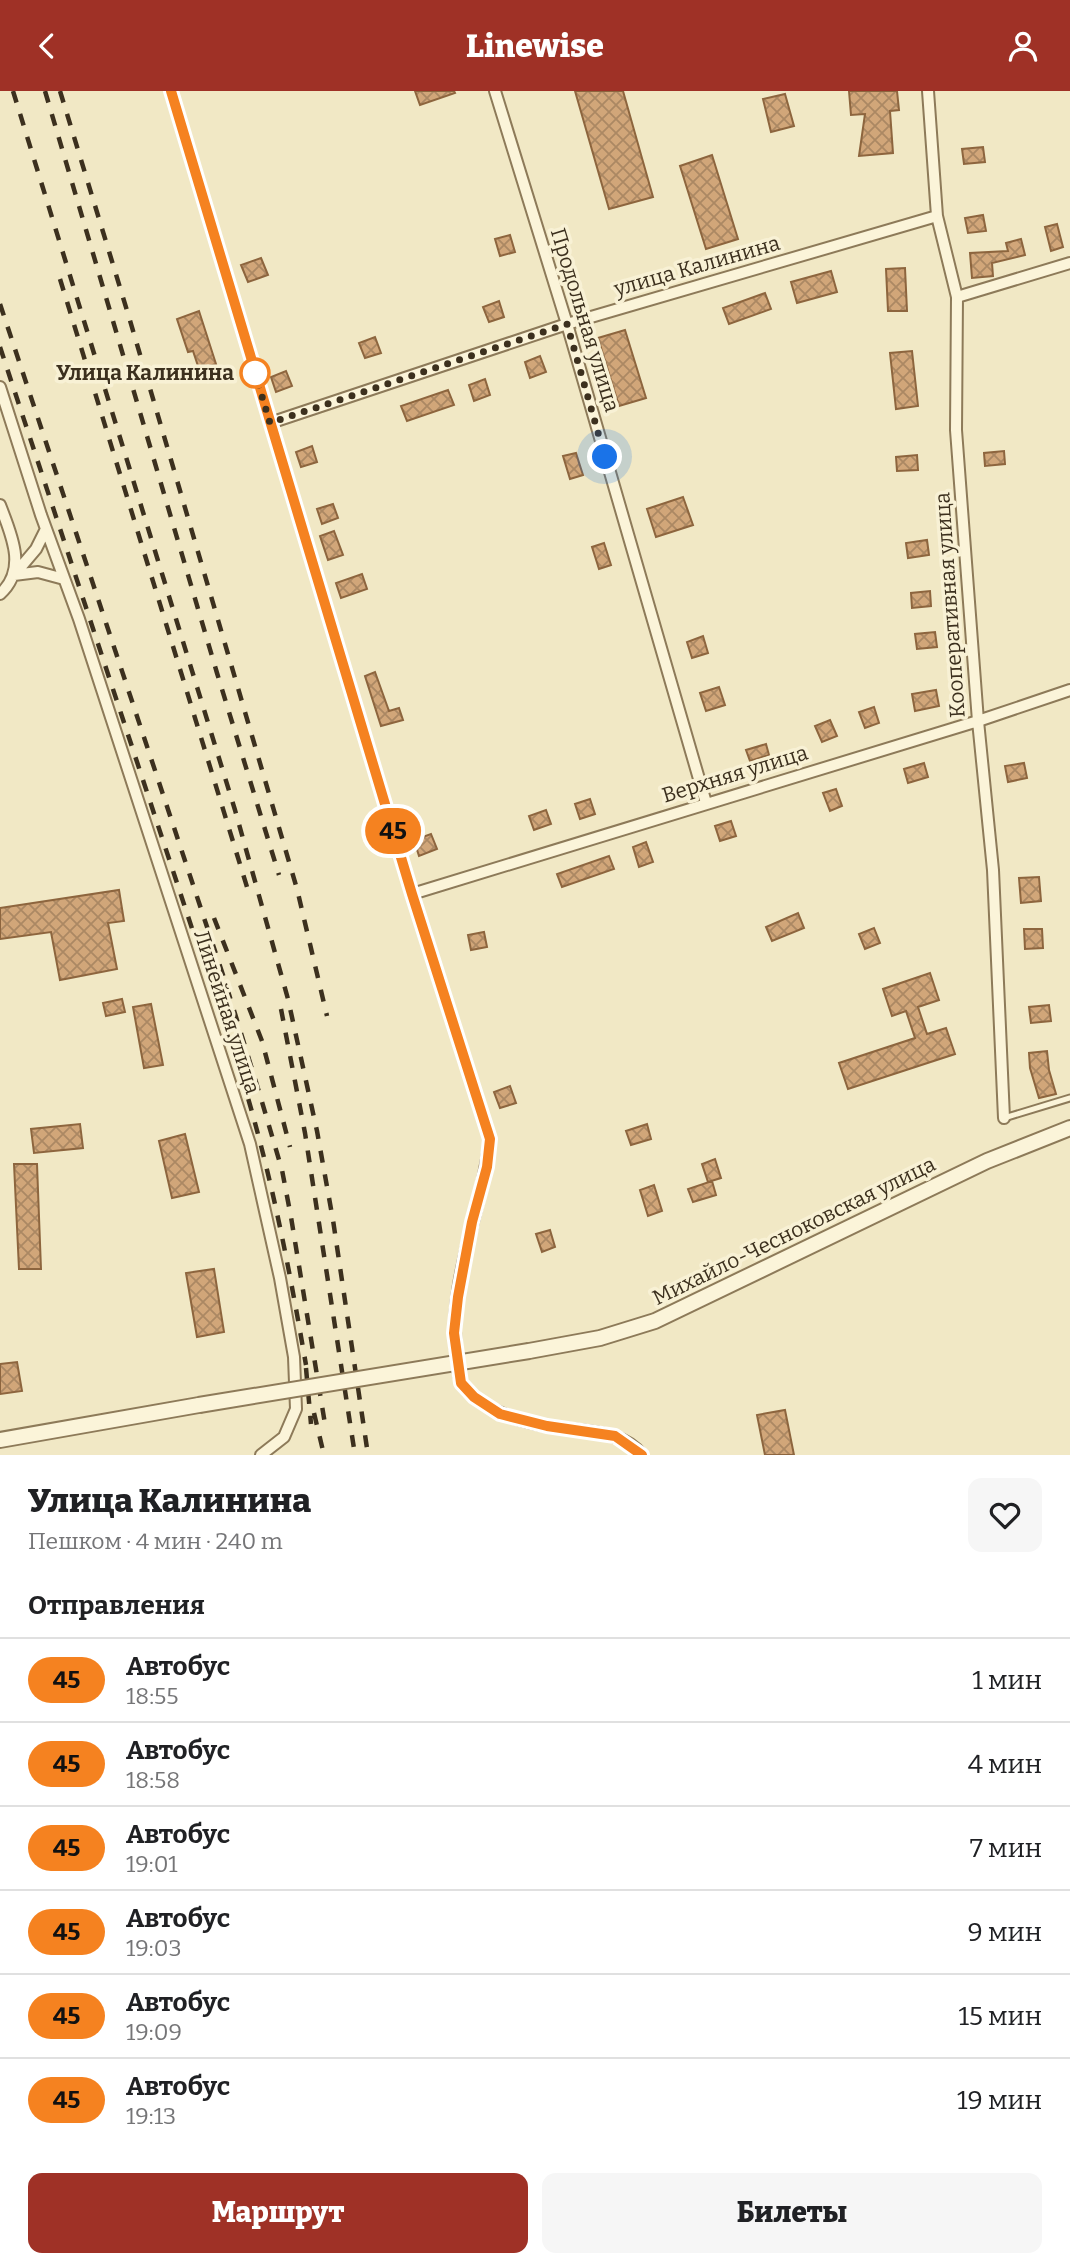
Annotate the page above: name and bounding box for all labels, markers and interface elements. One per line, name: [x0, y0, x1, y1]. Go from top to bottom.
icon: back: [28, 27, 66, 65]
text: Linewise: [466, 27, 604, 65]
icon: person: [1004, 27, 1042, 65]
street label: Продольная улица: [545, 225, 625, 415]
street label: улица Калинина: [610, 230, 783, 302]
marker: Улица Калинина: [240, 358, 270, 388]
place label: Улица Калинина: [56, 360, 234, 386]
your location: [587, 439, 622, 474]
street label: Кооперативная улица: [929, 491, 971, 719]
street label: Верхняя улица: [659, 739, 812, 809]
line badge: 45: [362, 808, 424, 854]
text: 45: [379, 817, 407, 845]
street label: Линейная улица: [188, 927, 266, 1098]
street label: Михайло-Чесноковская улица: [648, 1151, 940, 1311]
button: heart: [968, 1478, 1042, 1552]
text: Улица Калинина: [28, 1481, 311, 1521]
text: Пешком · 4 мин · 240 m: [28, 1527, 283, 1555]
text: Отправления: [28, 1590, 205, 1621]
text: Автобус: [126, 1651, 230, 1682]
text: 1 мин: [972, 1665, 1042, 1696]
text: 45: [53, 1666, 80, 1694]
text: 18:55: [126, 1682, 179, 1710]
text: Автобус: [126, 1735, 230, 1766]
text: 4 мин: [968, 1749, 1042, 1780]
text: 45: [53, 1750, 80, 1778]
text: 18:58: [126, 1766, 180, 1794]
text: Автобус: [126, 1819, 230, 1850]
text: 7 мин: [970, 1833, 1042, 1864]
text: 45: [53, 1834, 80, 1862]
text: 19:01: [126, 1850, 178, 1878]
text: Автобус: [126, 1903, 230, 1934]
text: 9 мин: [968, 1917, 1042, 1948]
text: 45: [53, 1918, 80, 1946]
text: 19:03: [126, 1934, 182, 1962]
text: Автобус: [126, 1987, 230, 2018]
text: 15 мин: [958, 2001, 1042, 2032]
text: 45: [53, 2002, 80, 2030]
text: 19:09: [126, 2018, 182, 2046]
text: Автобус: [126, 2071, 230, 2102]
text: 19 мин: [957, 2085, 1042, 2116]
text: 45: [53, 2086, 80, 2114]
text: 19:13: [126, 2102, 176, 2130]
button: Маршрут: [28, 2173, 528, 2253]
button: Билеты: [542, 2173, 1042, 2253]

